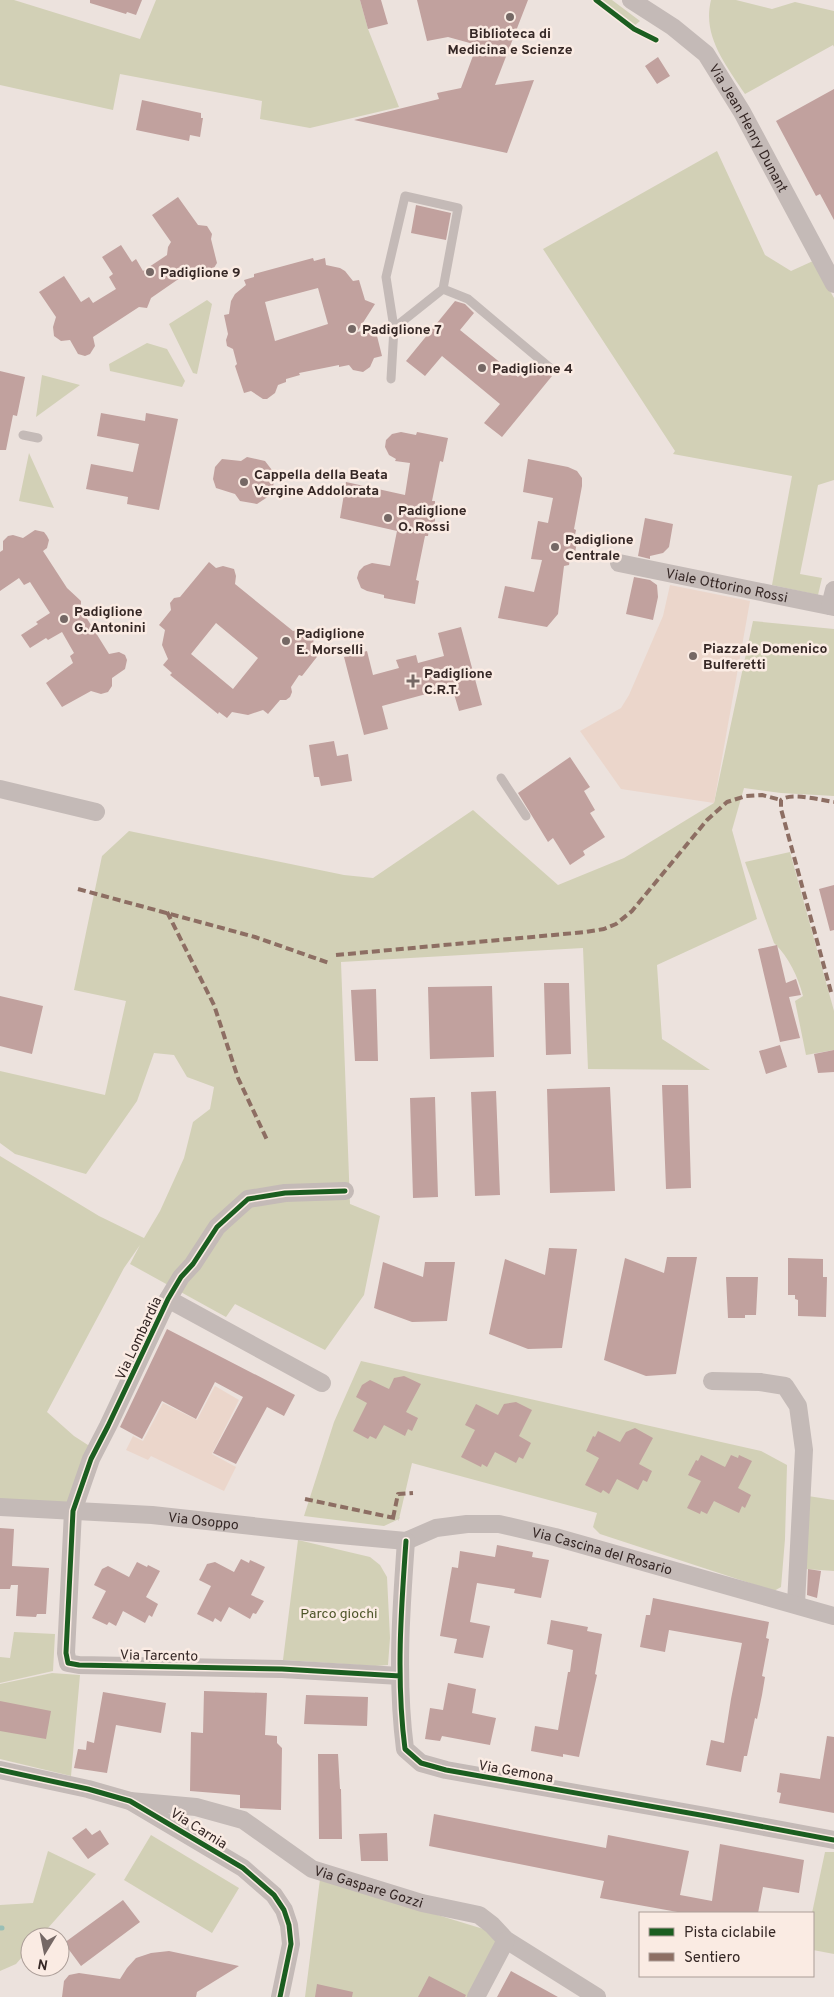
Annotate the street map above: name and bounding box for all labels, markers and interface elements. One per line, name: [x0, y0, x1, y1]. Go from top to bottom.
marker: Biblioteca di Medicina e Scienze: [504, 11, 516, 23]
place label: Biblioteca di Medicina e Scienze: [447, 26, 573, 59]
street label: Via Jean Henry Dunant: [704, 61, 790, 196]
place label: Padiglione 9: [160, 265, 241, 282]
marker: Padiglione 9: [144, 266, 156, 278]
place label: Padiglione 7: [362, 322, 442, 339]
marker: Padiglione 7: [346, 323, 358, 335]
place label: Padiglione 4: [492, 361, 573, 378]
marker: Padiglione 4: [476, 362, 488, 374]
place label: Cappella della Beata Vergine Addolorata: [254, 467, 388, 500]
marker: Cappella della Beata Vergine Addolorata: [238, 476, 250, 488]
place label: Padiglione O. Rossi: [398, 503, 467, 536]
marker: Padiglione O. Rossi: [382, 512, 394, 524]
place label: Padiglione Centrale: [565, 532, 634, 565]
marker: Padiglione Centrale: [549, 541, 561, 553]
street label: Viale Ottorino Rossi: [664, 566, 789, 607]
place label: Padiglione G. Antonini: [74, 604, 146, 637]
marker: Padiglione G. Antonini: [58, 613, 70, 625]
place label: Padiglione E. Morselli: [296, 626, 365, 659]
marker: Padiglione E. Morselli: [280, 635, 292, 647]
place label: Piazzale Domenico Bulferetti: [703, 641, 828, 674]
marker: Piazzale Domenico Bulferetti: [687, 650, 699, 662]
place label: Padiglione C.R.T.: [424, 666, 493, 699]
marker: Padiglione C.R.T.: [406, 674, 420, 688]
street label: Via Lombardia: [113, 1294, 166, 1383]
street label: Via Osoppo: [167, 1510, 240, 1534]
street label: Via Cascina del Rosario: [530, 1525, 674, 1580]
park label: Parco giochi: [300, 1606, 378, 1623]
street label: Via Tarcento: [120, 1647, 198, 1666]
street label: Via Gemona: [477, 1758, 555, 1787]
street label: Via Carnia: [167, 1805, 230, 1853]
street label: Via Gaspare Gozzi: [311, 1863, 425, 1913]
legend: [639, 1912, 814, 1977]
text: Pista ciclabile: [684, 1924, 776, 1943]
north arrow: [20, 1927, 70, 1977]
text: Sentiero: [684, 1949, 740, 1968]
text: N: [37, 1954, 49, 1973]

